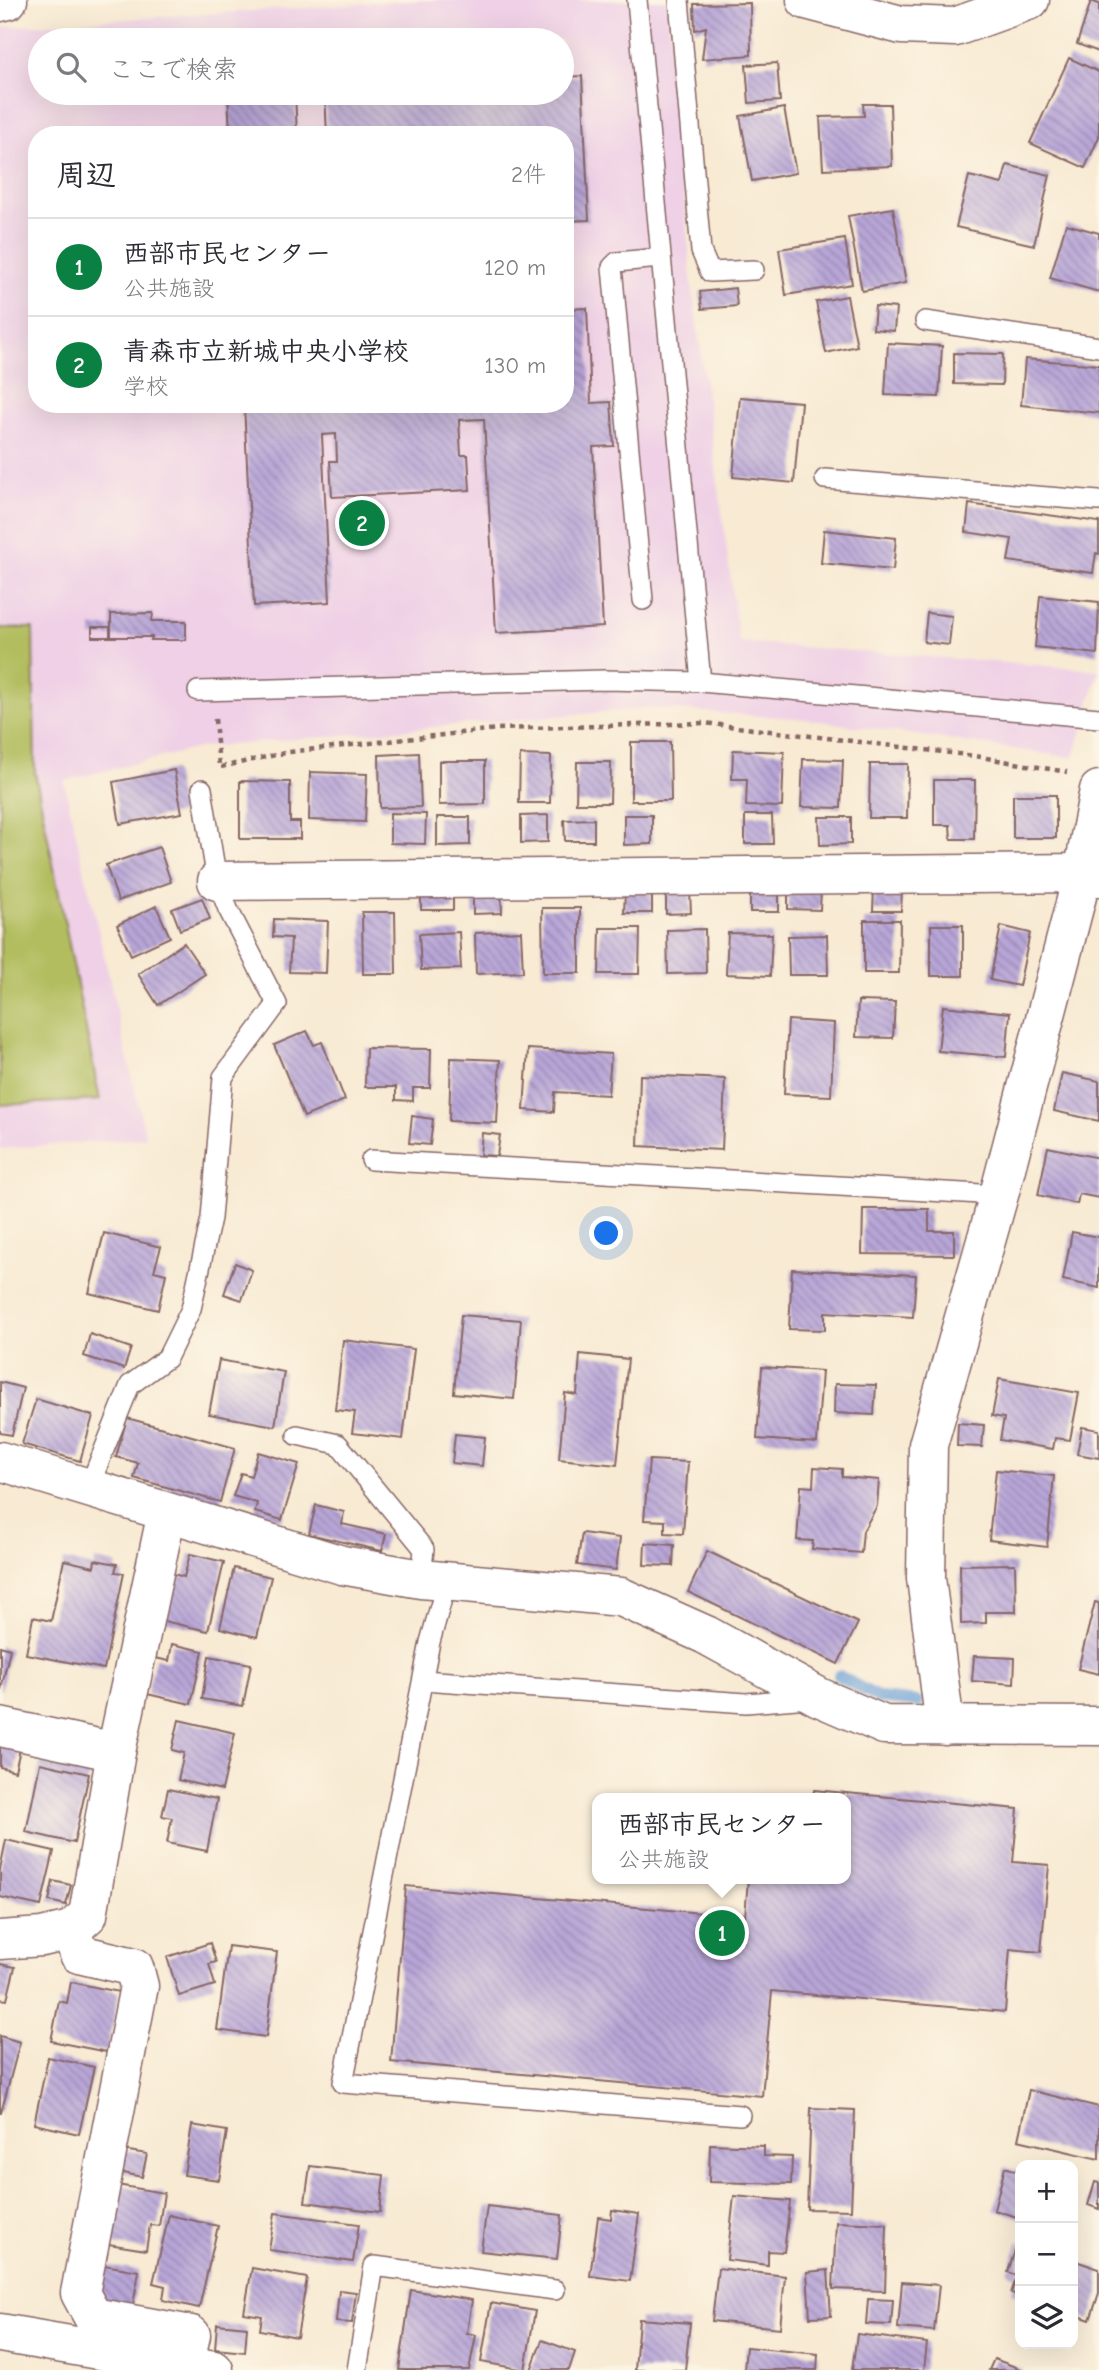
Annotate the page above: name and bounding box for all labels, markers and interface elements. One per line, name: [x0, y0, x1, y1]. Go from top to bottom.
search box: [28, 28, 574, 105]
icon: search: [52, 48, 90, 86]
text: ここで検索: [108, 55, 238, 85]
text: 周辺: [56, 158, 116, 193]
text: 2件: [511, 161, 546, 188]
text: 西部市民センター: [123, 239, 331, 269]
text: 1: [74, 254, 84, 281]
text: 120 m: [484, 254, 546, 281]
text: 公共施設: [123, 275, 215, 302]
text: 青森市立新城中央小学校: [123, 337, 409, 367]
text: 2: [73, 352, 85, 379]
text: 130 m: [485, 352, 546, 379]
text: 学校: [123, 373, 169, 400]
pin: 2: [339, 497, 385, 549]
your location: [589, 1216, 623, 1250]
popup: [592, 1793, 851, 1884]
text: 西部市民センター: [617, 1810, 826, 1840]
text: 公共施設: [617, 1846, 709, 1873]
pin: 1: [699, 1907, 745, 1959]
map controls: [1015, 2160, 1078, 2349]
button: +: [1015, 2160, 1078, 2223]
button: −: [1015, 2223, 1078, 2286]
button: layers: [1015, 2286, 1078, 2349]

